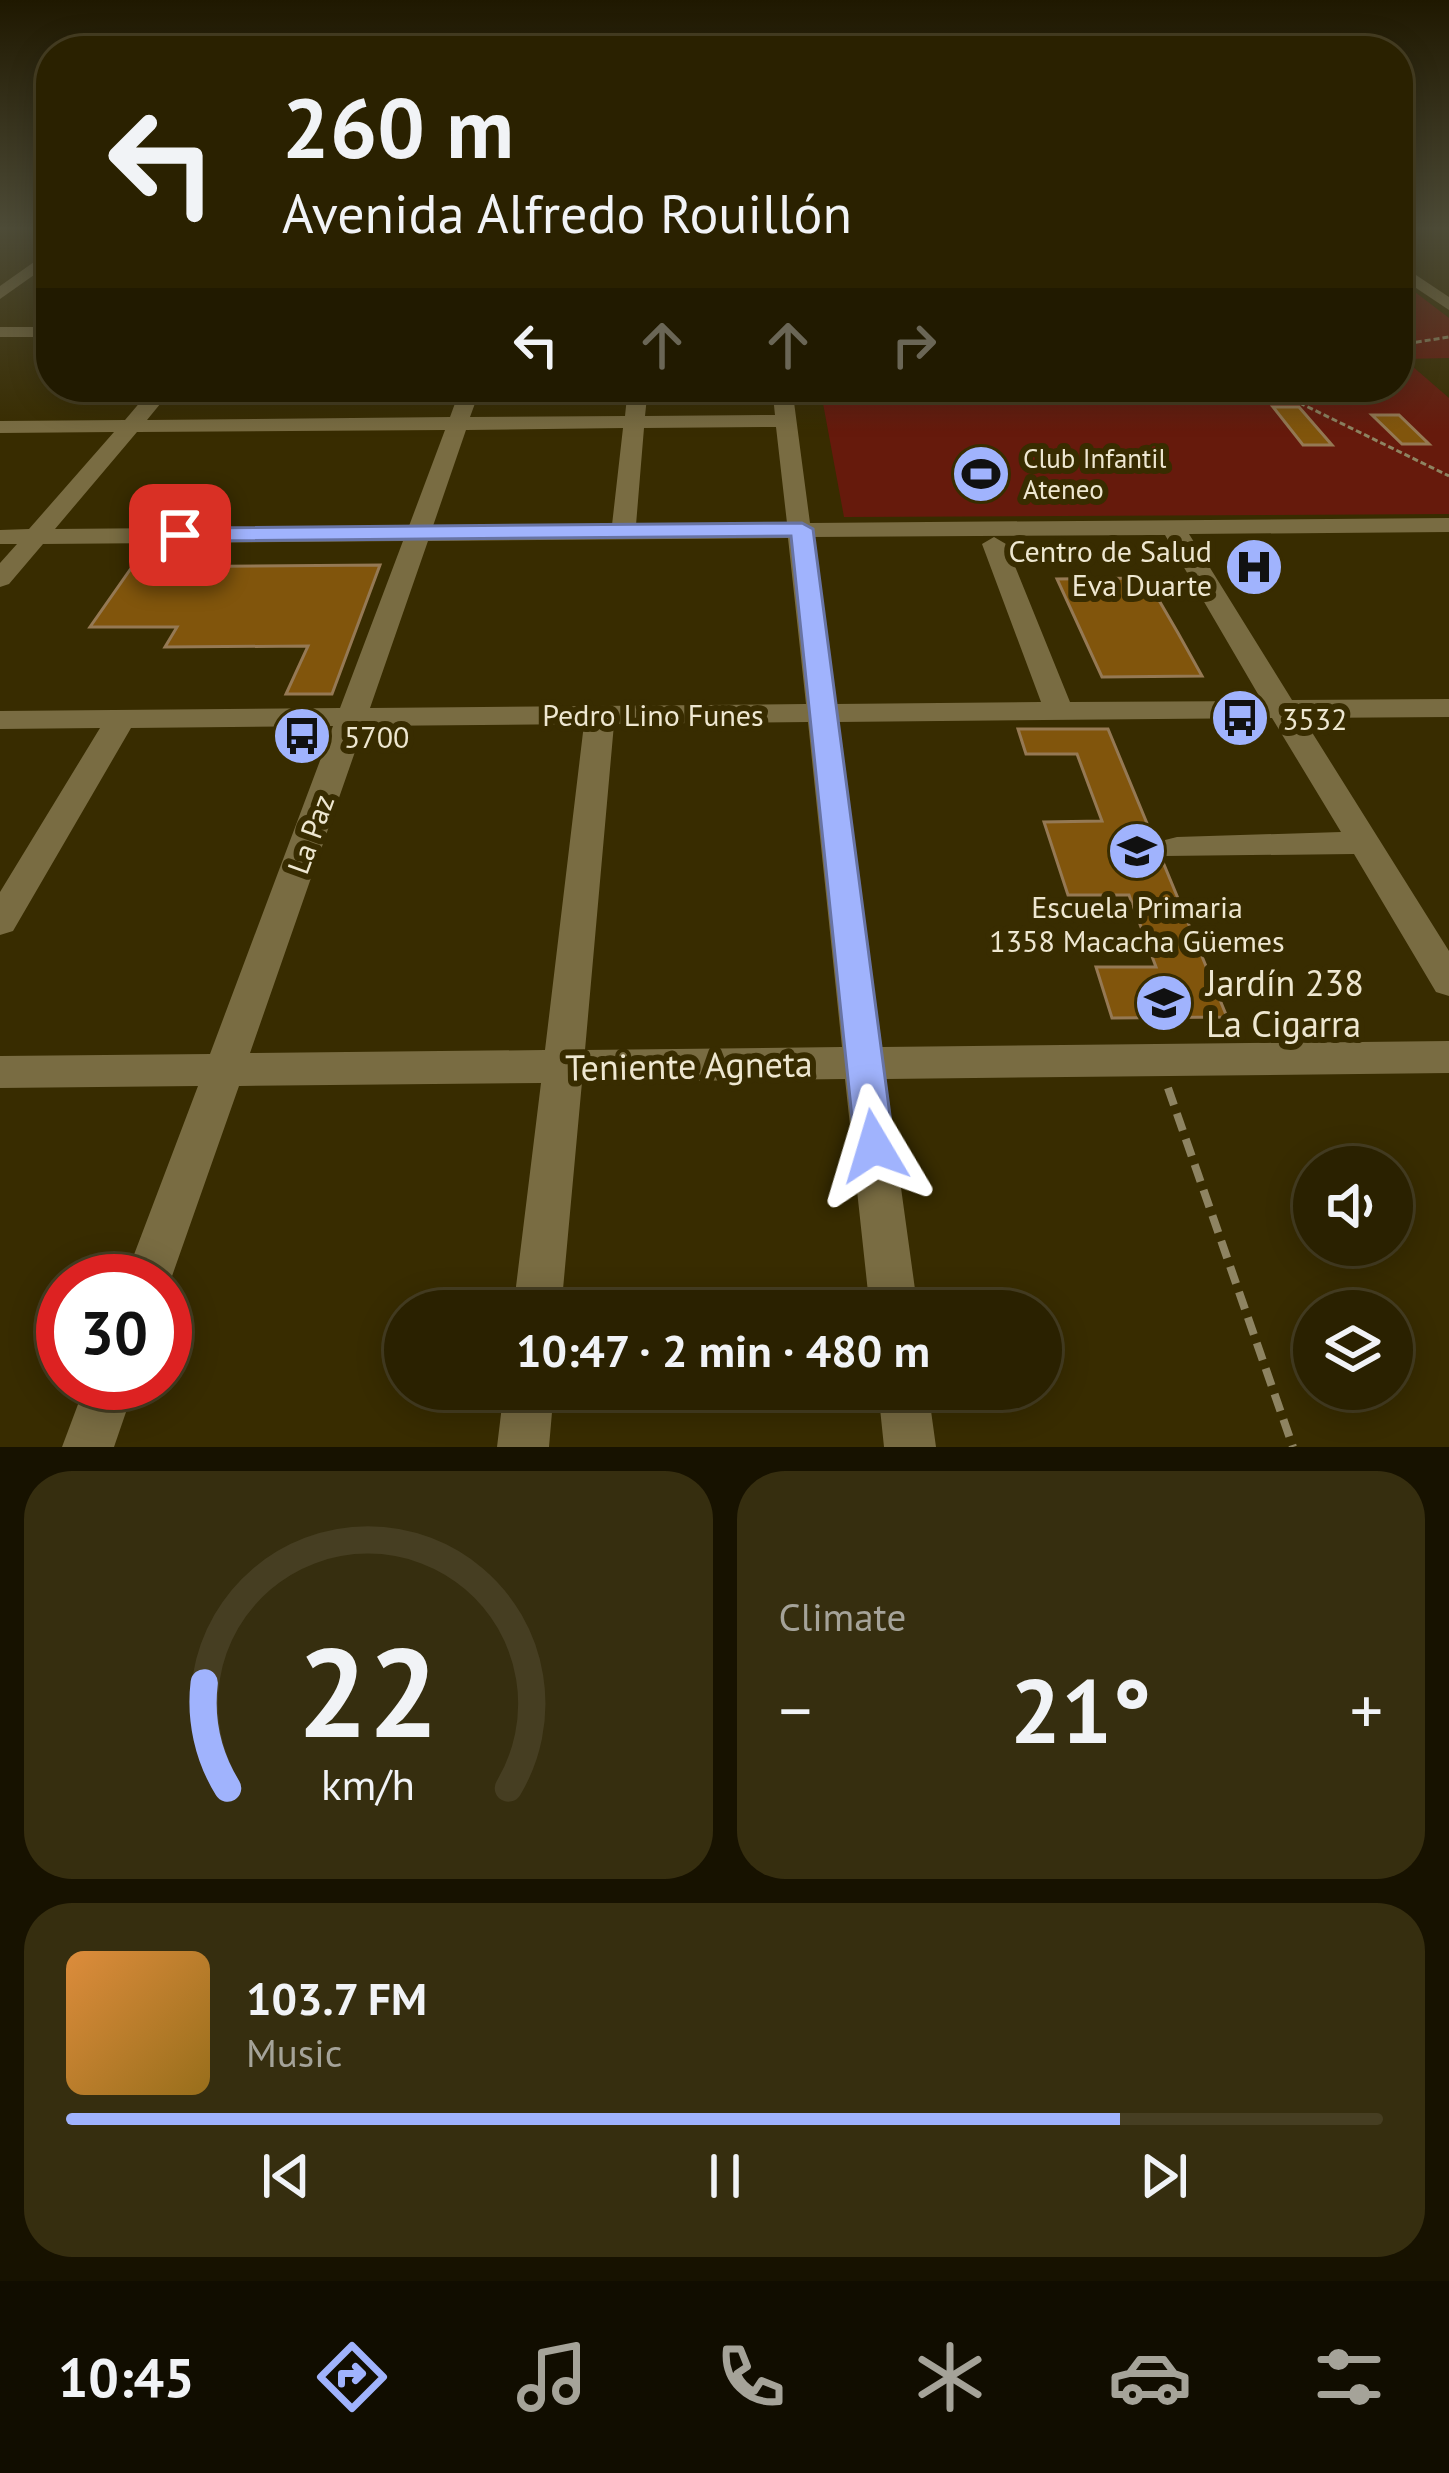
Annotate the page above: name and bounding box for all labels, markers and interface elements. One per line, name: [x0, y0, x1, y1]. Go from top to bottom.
text: 260 m: [282, 72, 514, 181]
icon: left: [84, 84, 240, 240]
text: Avenida Alfredo Rouillón: [282, 178, 852, 248]
icon: left: [503, 312, 569, 378]
icon: ahead: [629, 312, 695, 378]
icon: ahead: [755, 312, 821, 378]
icon: right: [881, 312, 947, 378]
place label: Club Infantil Ateneo: [1023, 441, 1166, 506]
sports icon: Club Infantil Ateneo: [950, 443, 1012, 505]
pin: [129, 484, 231, 586]
icon: arrive: [147, 502, 213, 568]
place label: Centro de Salud Eva Duarte: [1009, 531, 1212, 604]
hospital icon: Centro de Salud Eva Duarte: [1223, 536, 1285, 598]
bus stop icon: 3532: [1209, 687, 1271, 749]
street label: Pedro Lino Funes: [542, 695, 764, 734]
place label: 3532: [1282, 699, 1347, 738]
bus stop icon: 5700: [271, 705, 333, 767]
place label: 5700: [344, 717, 409, 756]
street label: La Paz: [278, 789, 342, 879]
school or university icon: Escuela Primaria 1358 Macacha Güemes: [1106, 820, 1168, 882]
place label: Escuela Primaria 1358 Macacha Güemes: [989, 887, 1285, 960]
place label: Jardín 238 La Cigarra: [1204, 959, 1364, 1047]
school or university icon: Jardín 238 La Cigarra: [1133, 972, 1195, 1034]
street label: Teniente Agneta: [565, 1039, 813, 1091]
position arrow: [811, 1083, 937, 1209]
map controls: [1293, 1146, 1413, 1410]
button: sound: [1293, 1146, 1413, 1266]
speed limit sign: 30: [36, 1254, 192, 1410]
button: layers: [1293, 1290, 1413, 1410]
text: 10:47 · 2 min · 480 m: [516, 1321, 930, 1379]
text: Climate: [779, 1591, 906, 1642]
text: 22: [297, 1610, 439, 1771]
text: 21°: [1010, 1651, 1151, 1768]
text: −: [779, 1667, 812, 1752]
text: +: [1350, 1667, 1383, 1752]
text: km/h: [321, 1756, 415, 1812]
text: 103.7 FM: [246, 1969, 427, 2027]
text: Music: [246, 2027, 342, 2078]
icon: previous: [253, 2143, 319, 2209]
icon: pause: [692, 2143, 758, 2209]
icon: next: [1131, 2143, 1197, 2209]
icon: directions: [310, 2335, 394, 2419]
icon: music: [510, 2335, 594, 2419]
icon: phone: [709, 2335, 793, 2419]
icon: climate: [908, 2335, 992, 2419]
icon: car: [1108, 2335, 1192, 2419]
icon: filters: [1307, 2335, 1391, 2419]
text: 10:45: [58, 2342, 195, 2412]

